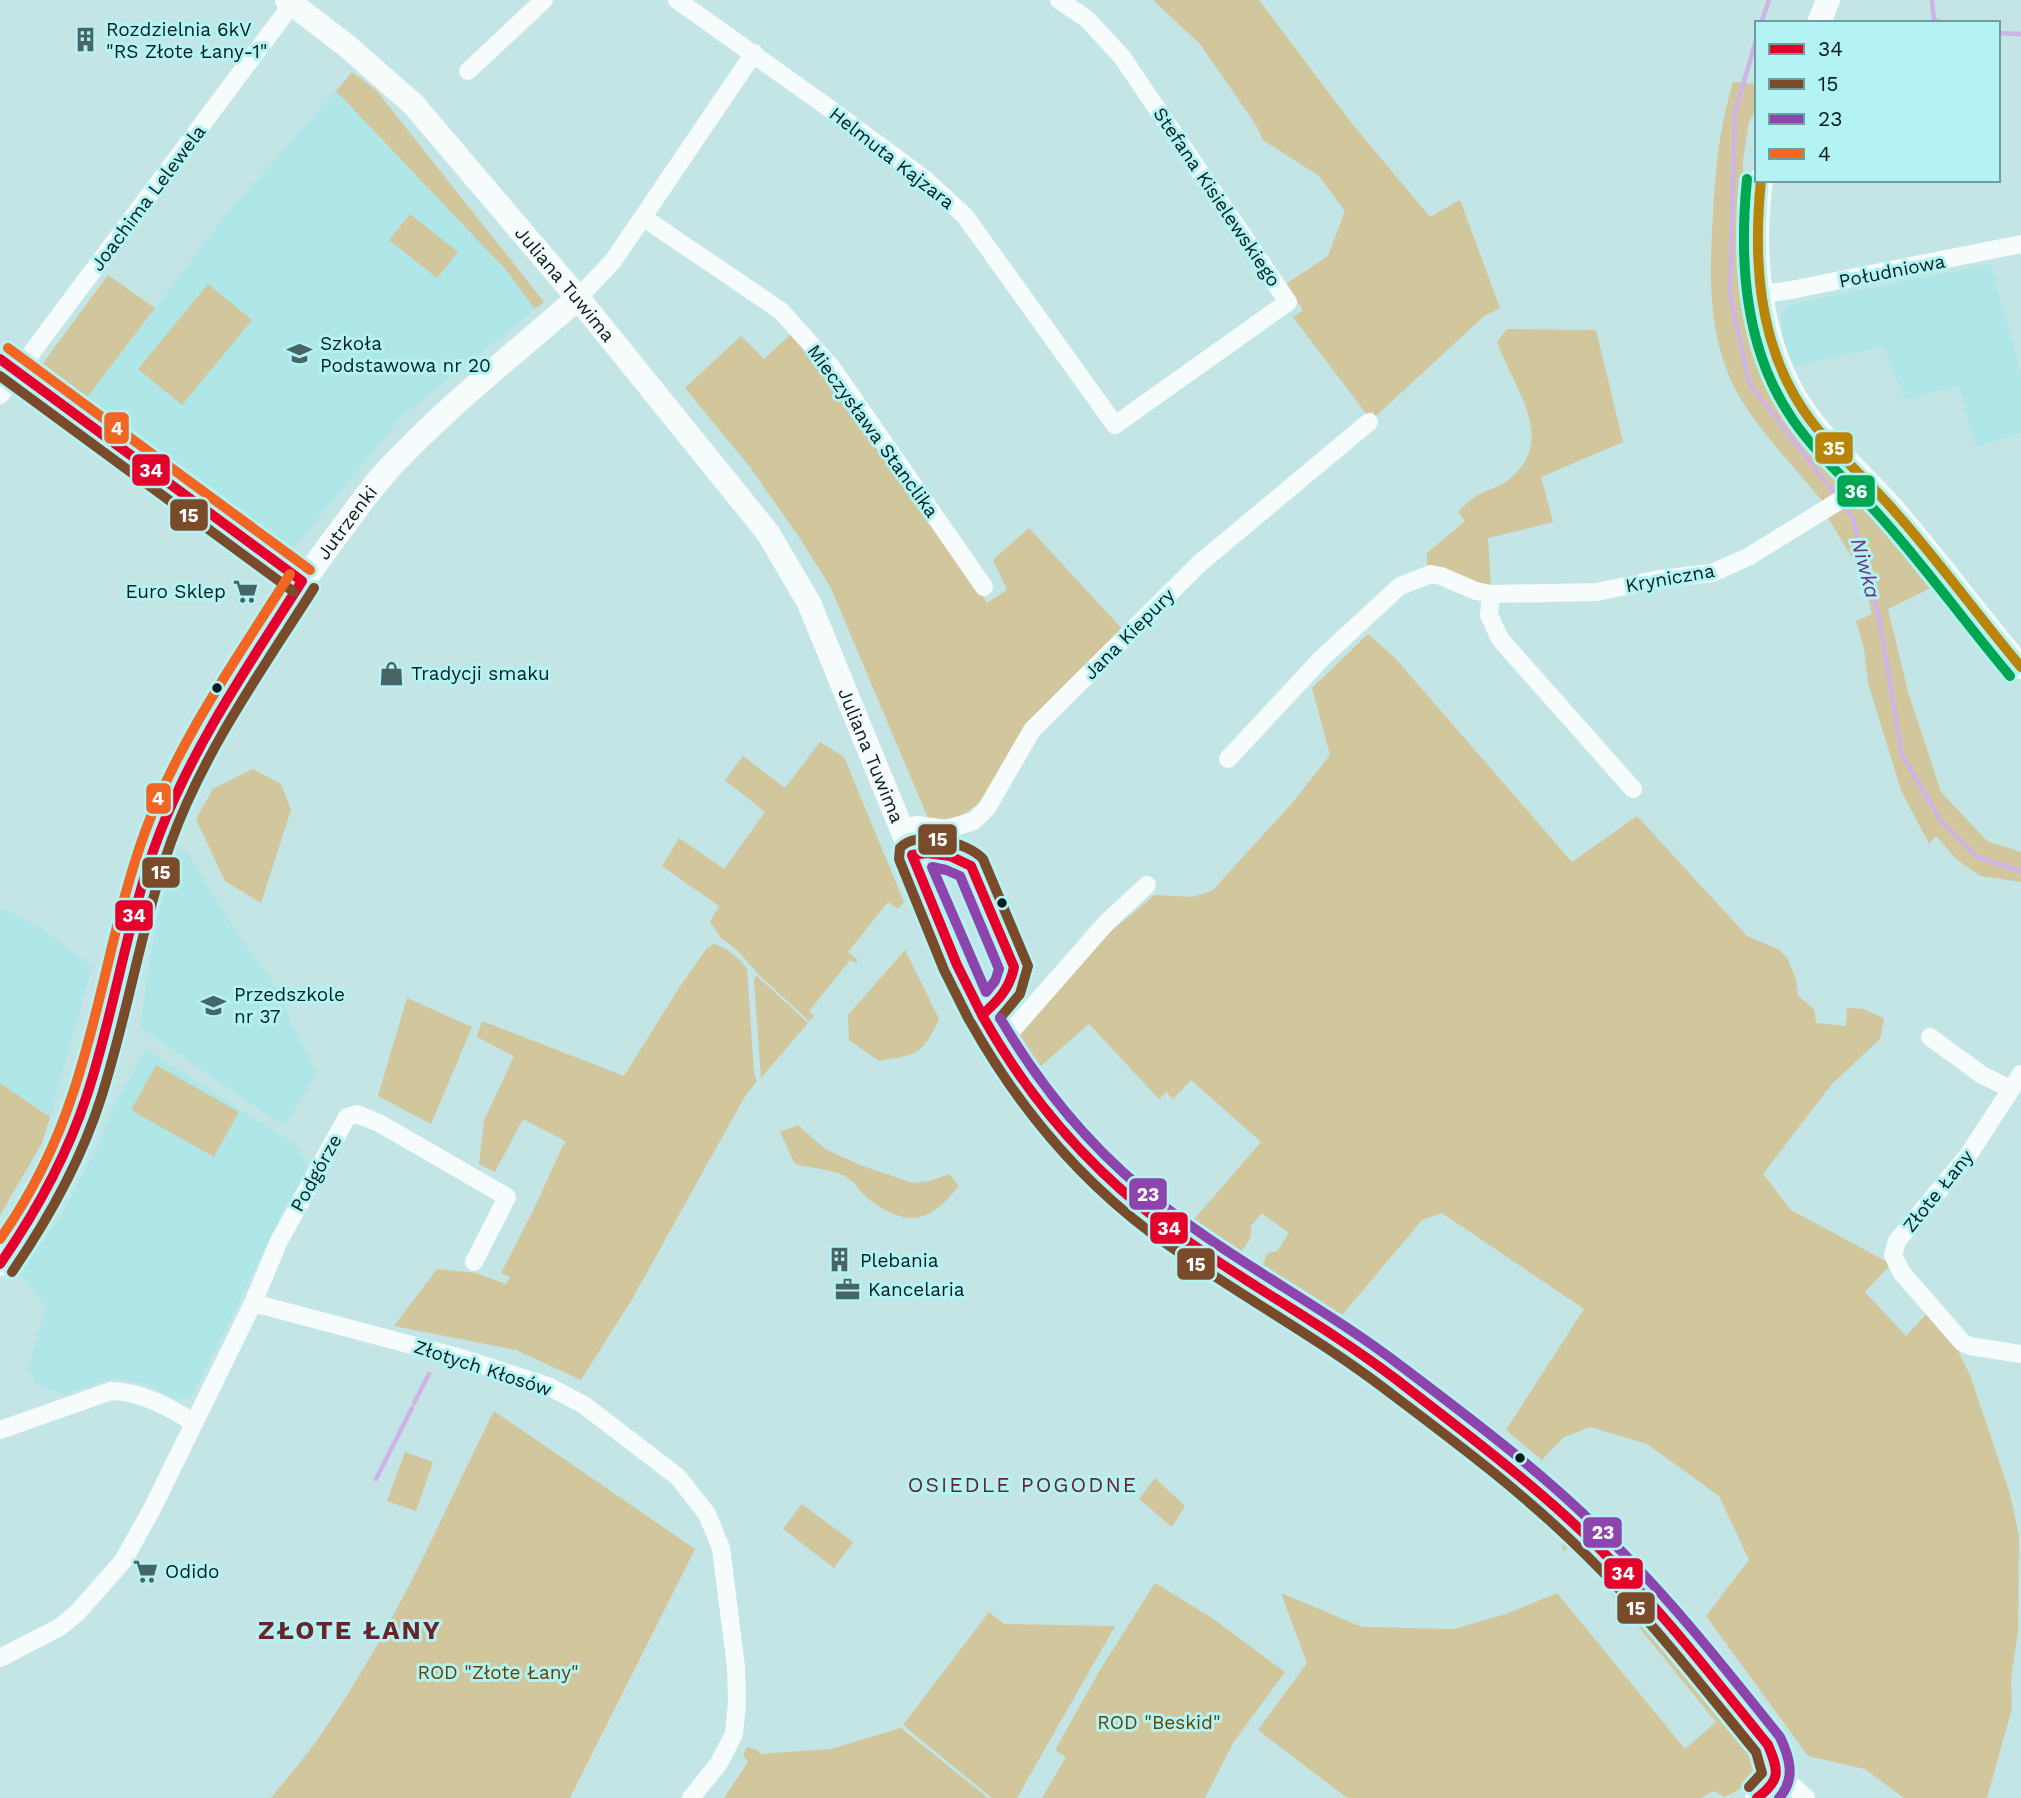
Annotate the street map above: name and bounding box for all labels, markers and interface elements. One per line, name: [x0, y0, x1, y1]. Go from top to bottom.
place label: Rozdzielnia 6kV "RS Złote Łany-1": [106, 18, 267, 63]
legend: [1755, 21, 2000, 182]
building icon: Rozdzielnia 6kV "RS Złote Łany-1": [72, 26, 100, 54]
text: 34: [1818, 36, 1843, 61]
text: 15: [1818, 71, 1838, 96]
street label: Helmuta Kajzara: [825, 102, 959, 214]
street label: Stefana Kisielewskiego: [1148, 103, 1286, 291]
text: 23: [1818, 106, 1843, 131]
street label: Joachima Lelewela: [86, 120, 211, 276]
text: 4: [1818, 141, 1831, 166]
street label: Juliana Tuwima: [510, 221, 620, 346]
street label: Południowa: [1837, 249, 1947, 293]
place label: Szkoła Podstawowa nr 20: [320, 332, 491, 377]
school or university icon: Szkoła Podstawowa nr 20: [286, 340, 314, 368]
street label: Mieczysława Stanclika: [803, 340, 944, 522]
line badge: 4: [103, 411, 130, 445]
text: 4: [111, 417, 123, 440]
line badge: 35: [1814, 431, 1854, 465]
text: 35: [1823, 437, 1845, 460]
line badge: 34: [131, 453, 171, 487]
text: 34: [139, 459, 163, 482]
line badge: 36: [1836, 474, 1876, 508]
text: 36: [1845, 480, 1868, 503]
street label: Jutrzenki: [311, 481, 382, 564]
line badge: 15: [169, 498, 209, 532]
text: 15: [179, 504, 199, 527]
water label: Niwka: [1846, 535, 1886, 601]
street label: Kryniczna: [1624, 559, 1717, 597]
supermarket icon: Euro Sklep: [232, 577, 260, 605]
place label: Euro Sklep: [125, 580, 226, 603]
street label: Jana Kiepury: [1079, 584, 1179, 684]
shop icon: Tradycji smaku: [377, 659, 405, 687]
place label: Tradycji smaku: [411, 662, 550, 685]
unlabelled marker: [210, 681, 224, 695]
street label: Juliana Tuwima: [833, 684, 909, 826]
line badge: 4: [145, 782, 172, 815]
text: 4: [152, 787, 164, 810]
line badge: 15: [917, 823, 958, 856]
text: 15: [928, 828, 948, 851]
line badge: 15: [141, 856, 181, 889]
text: 15: [151, 861, 171, 884]
unlabelled marker: [995, 896, 1009, 910]
line badge: 34: [114, 899, 154, 932]
text: 34: [122, 904, 146, 927]
place label: Przedszkole nr 37: [234, 983, 345, 1028]
school or university icon: Przedszkole nr 37: [200, 991, 228, 1019]
street label: Podgórze: [285, 1130, 347, 1216]
street label: Złote Łany: [1898, 1145, 1978, 1237]
line badge: 23: [1128, 1177, 1168, 1211]
text: 23: [1137, 1183, 1159, 1206]
line badge: 34: [1149, 1211, 1189, 1245]
text: 34: [1157, 1217, 1181, 1240]
building icon: Plebania: [826, 1246, 854, 1274]
line badge: 15: [1176, 1247, 1216, 1281]
place label: Plebania: [860, 1249, 939, 1272]
text: 15: [1186, 1253, 1206, 1276]
office icon: Kancelaria: [834, 1275, 862, 1303]
place label: Kancelaria: [868, 1278, 965, 1301]
street label: Złotych Kłosów: [411, 1335, 555, 1401]
unlabelled marker: [1513, 1451, 1527, 1465]
district label: OSIEDLE POGODNE: [908, 1472, 1138, 1497]
line badge: 23: [1582, 1516, 1623, 1549]
text: 23: [1592, 1521, 1614, 1544]
supermarket icon: Odido: [131, 1557, 159, 1585]
line badge: 34: [1603, 1557, 1644, 1590]
place label: Odido: [165, 1560, 220, 1583]
text: 34: [1611, 1562, 1635, 1585]
line badge: 15: [1616, 1591, 1656, 1625]
text: 15: [1626, 1597, 1646, 1620]
district label: ZŁOTE ŁANY: [258, 1615, 442, 1645]
park label: ROD "Złote Łany": [417, 1661, 579, 1684]
park label: ROD "Beskid": [1097, 1711, 1221, 1734]

